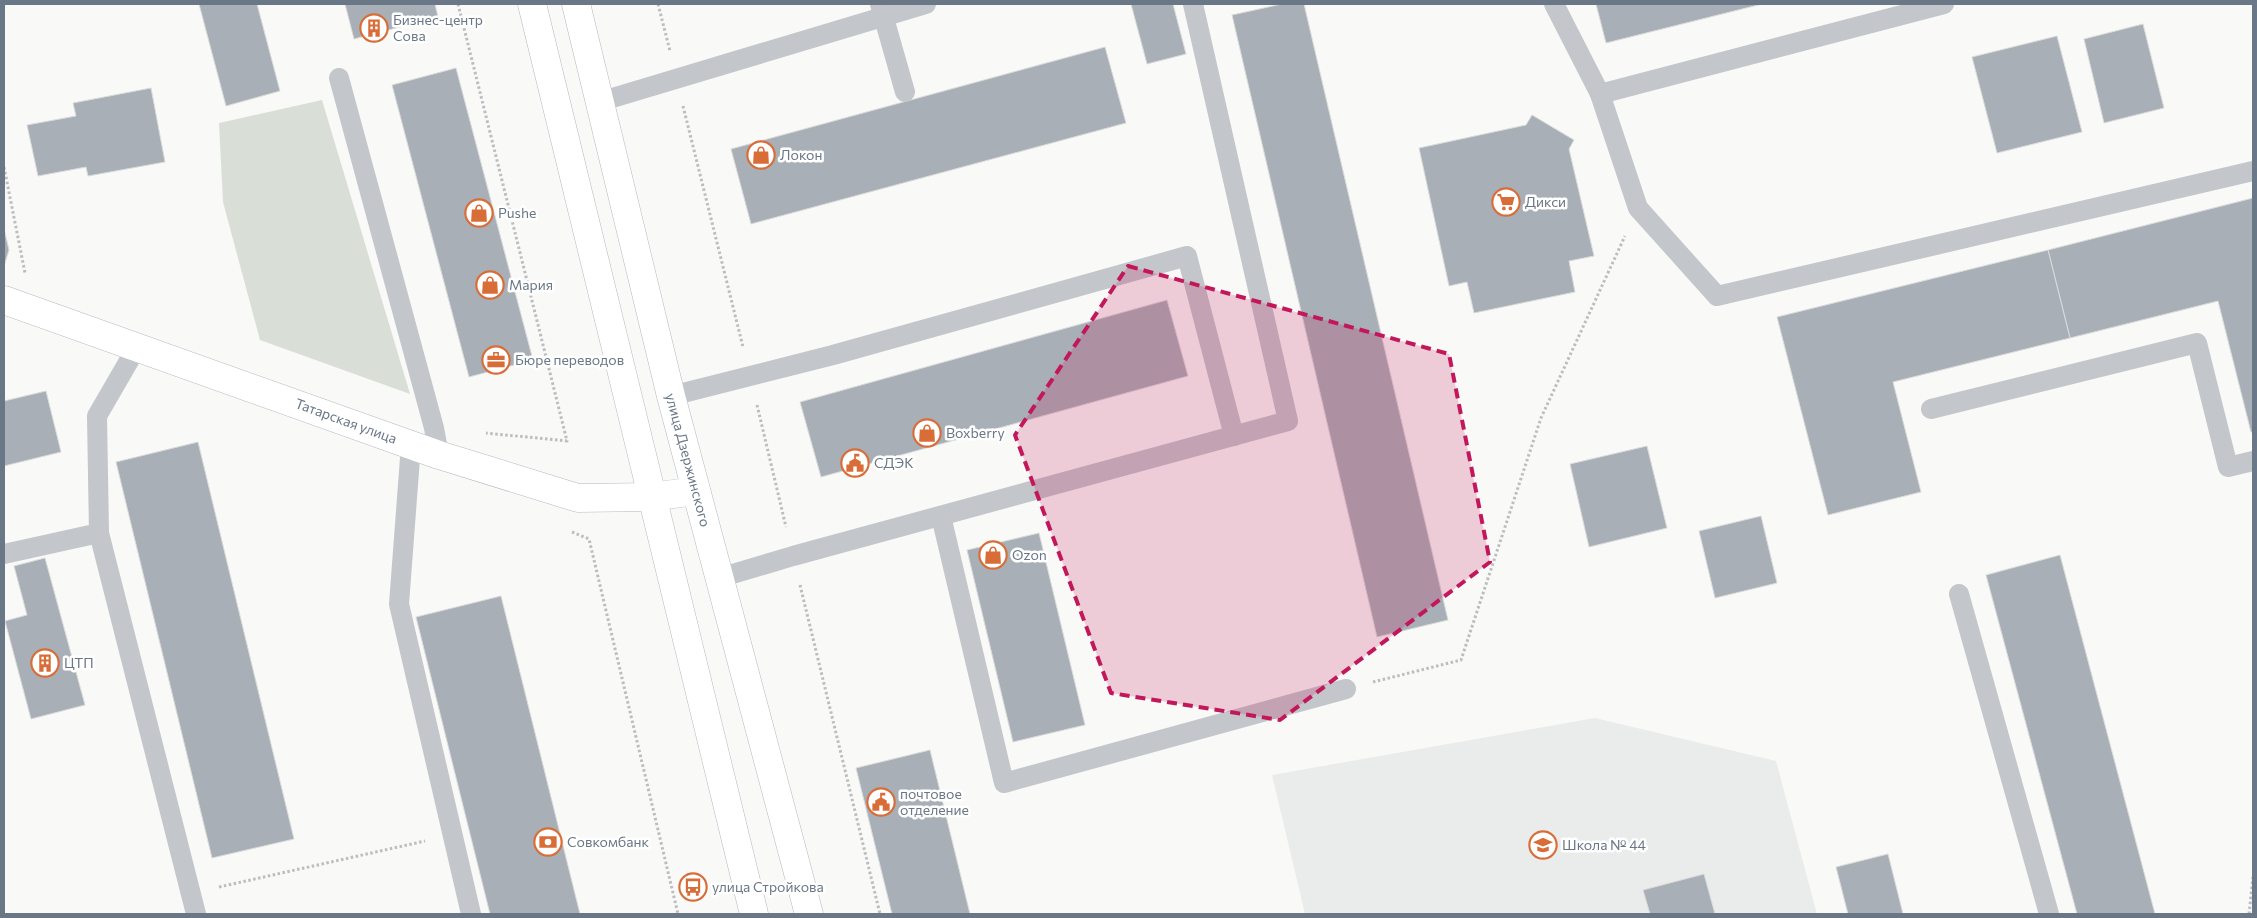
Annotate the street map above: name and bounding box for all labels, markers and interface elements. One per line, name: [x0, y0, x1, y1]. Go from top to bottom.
place label: Бизнес-центр Сова: [393, 11, 483, 44]
building icon: Бизнес-центр Сова: [359, 13, 389, 43]
shop icon: Локон: [746, 140, 776, 170]
place label: Локон: [780, 146, 822, 163]
supermarket icon: Дикси: [1491, 187, 1521, 217]
place label: Дикси: [1525, 193, 1566, 210]
shop icon: Pushe: [464, 198, 494, 228]
place label: Pushe: [498, 204, 536, 221]
shop icon: Мария: [475, 270, 505, 300]
place label: Мария: [509, 276, 553, 293]
office icon: Бюре переводов: [481, 345, 511, 375]
place label: Бюре переводов: [515, 351, 624, 368]
street label: улица Дзержинского: [662, 391, 715, 529]
street label: Татарская улица: [293, 394, 399, 447]
shop icon: Boxberry: [912, 418, 942, 448]
place label: Boxberry: [946, 424, 1005, 441]
public building icon: СДЭК: [840, 448, 870, 478]
place label: СДЭК: [874, 454, 914, 471]
shop icon: Ozon: [978, 540, 1008, 570]
place label: Ozon: [1012, 546, 1047, 563]
building icon: ЦТП: [30, 648, 60, 678]
place label: ЦТП: [64, 654, 94, 671]
place label: почтовое отделение: [900, 785, 969, 818]
public building icon: почтовое отделение: [866, 787, 896, 817]
bank icon: Совкомбанк: [533, 827, 563, 857]
school or university icon: Школа № 44: [1528, 830, 1558, 860]
place label: Совкомбанк: [567, 833, 650, 850]
place label: Школа № 44: [1562, 836, 1647, 853]
bus stop icon: улица Стройкова: [678, 872, 708, 902]
place label: улица Стройкова: [712, 878, 824, 895]

